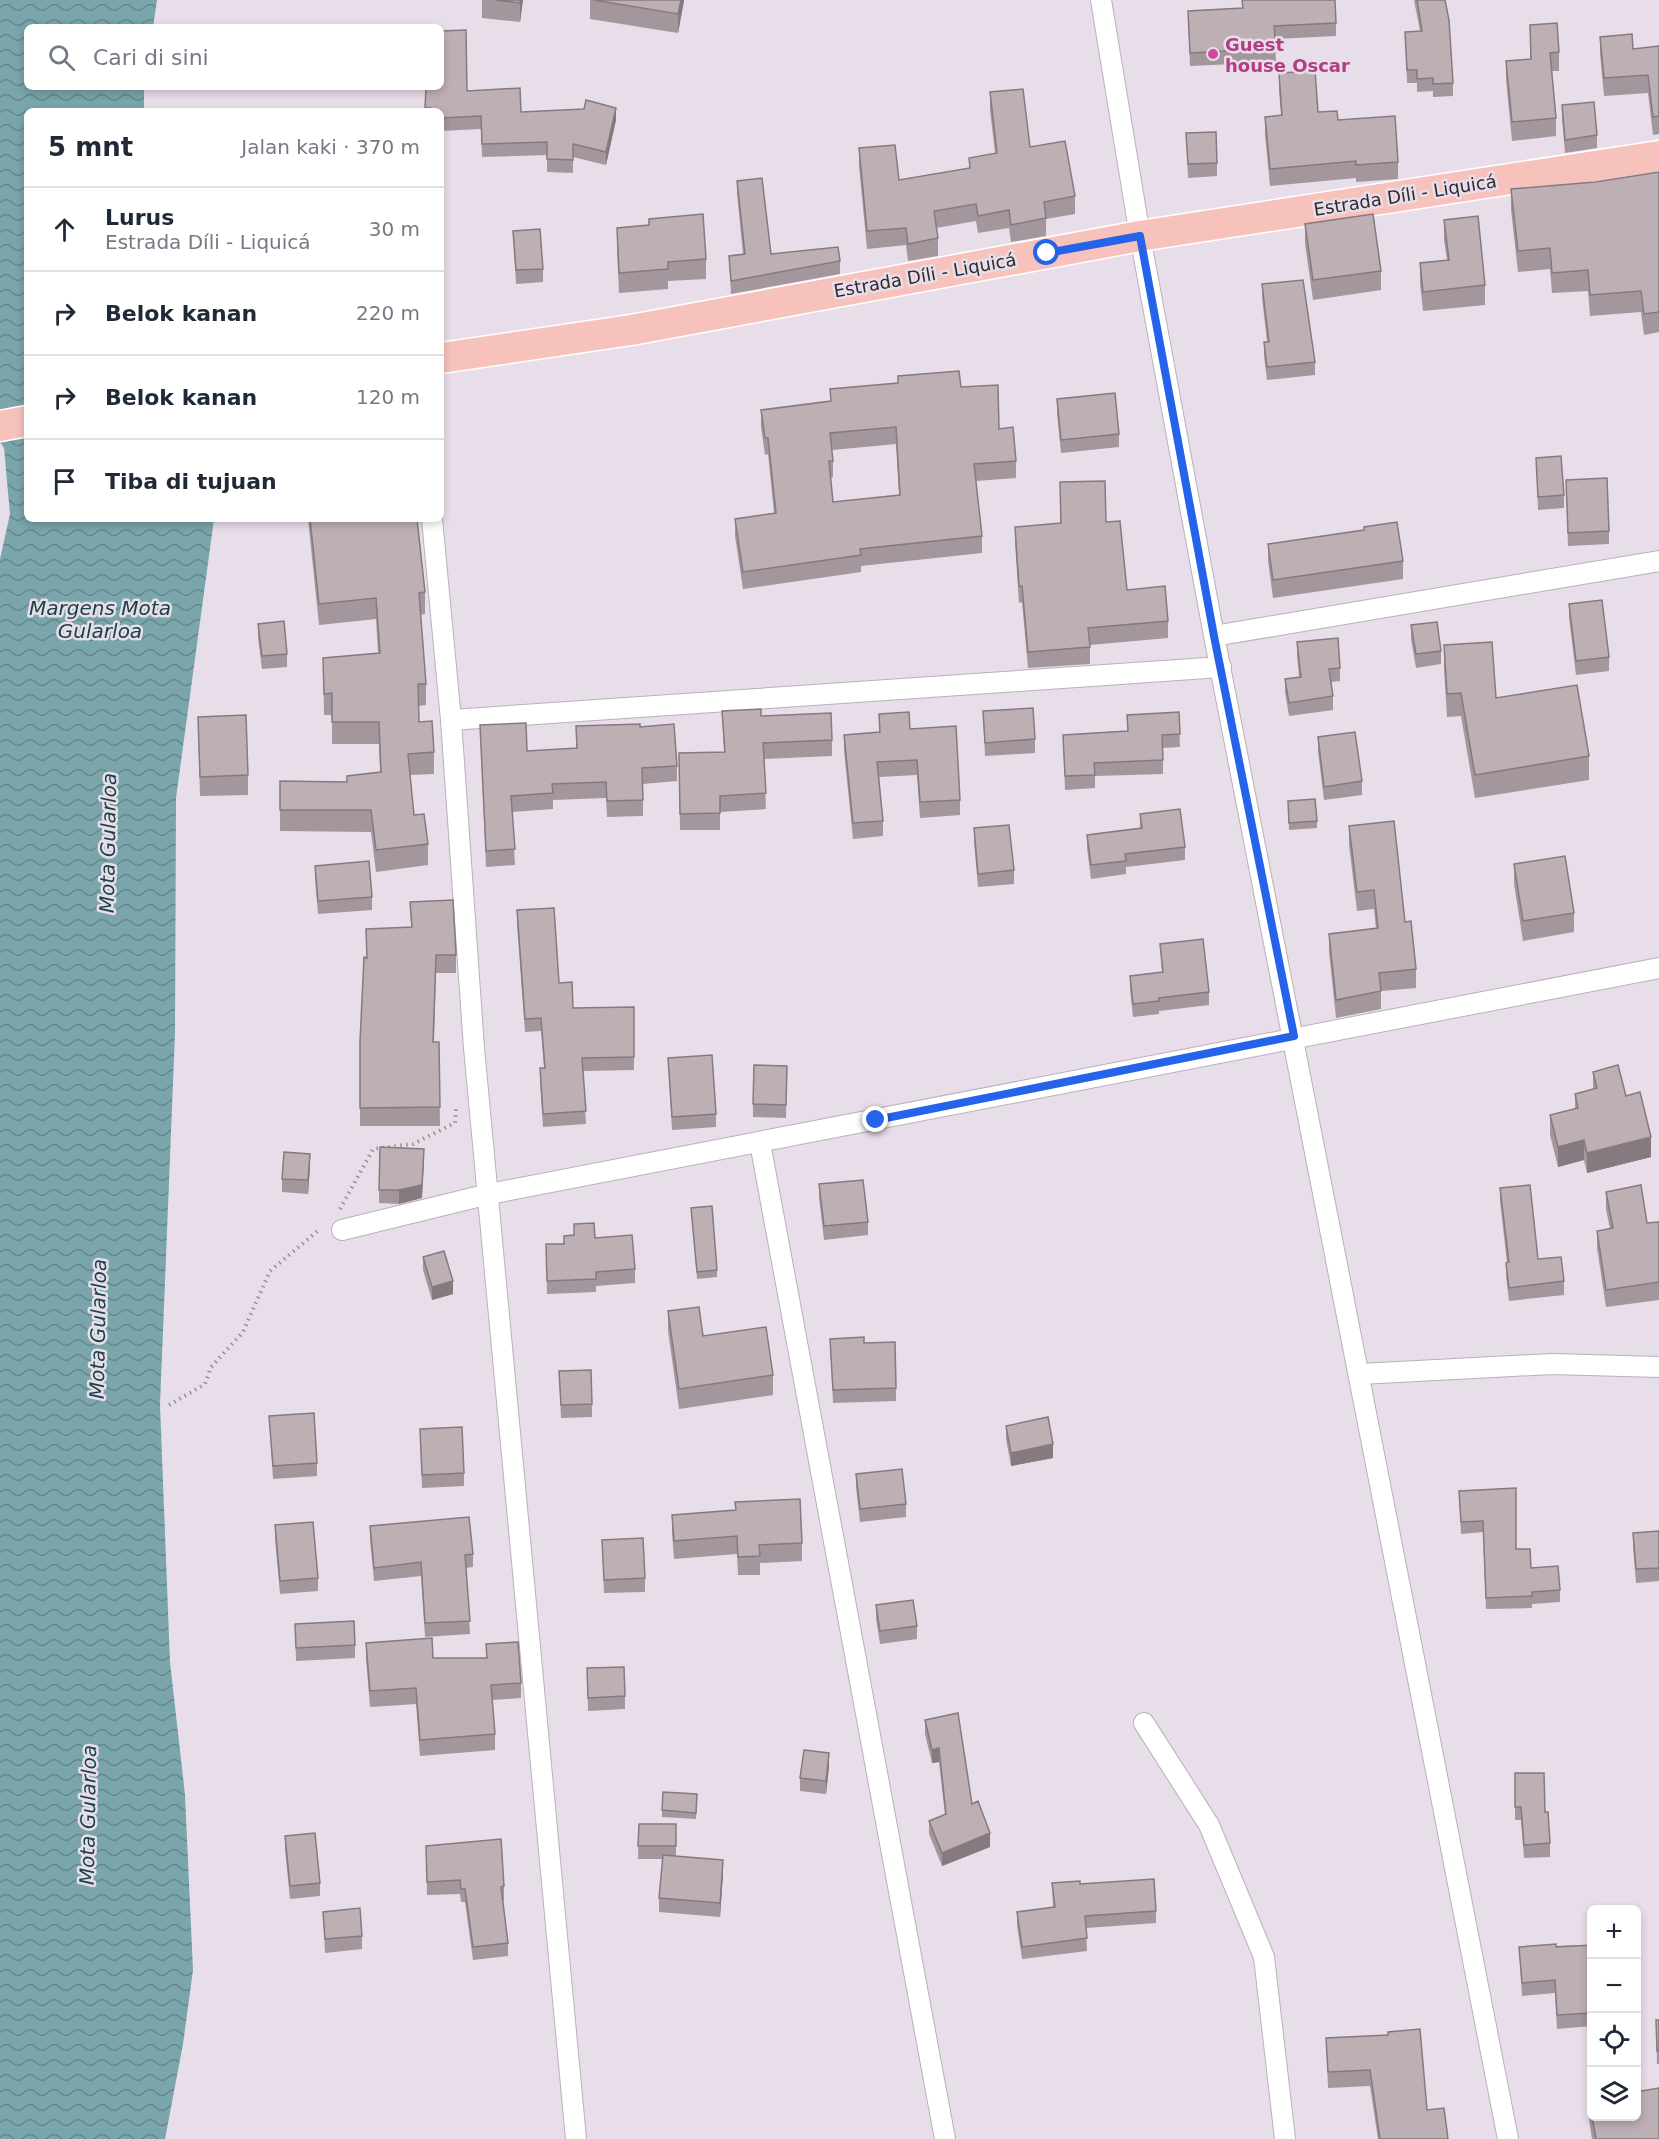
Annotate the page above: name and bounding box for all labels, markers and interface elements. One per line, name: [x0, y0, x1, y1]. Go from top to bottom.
search box: [24, 24, 444, 90]
place label: Guest house Oscar: [1225, 34, 1350, 76]
icon: search: [45, 41, 78, 74]
text: Cari di sini: [93, 45, 209, 70]
marker: Guest house Oscar: [1206, 47, 1220, 61]
text: 5 mnt: [48, 132, 133, 162]
text: Jalan kaki · 370 m: [241, 135, 420, 159]
street label: Estrada Díli - Liquicá: [1312, 170, 1498, 220]
text: Lurus: [105, 205, 174, 230]
icon: ahead: [48, 213, 81, 246]
text: 30 m: [369, 217, 420, 241]
text: Estrada Díli - Liquicá: [105, 230, 311, 254]
route start: [1033, 239, 1059, 265]
street label: Estrada Díli - Liquicá: [832, 249, 1018, 301]
icon: right: [48, 297, 81, 330]
text: Belok kanan: [105, 301, 257, 326]
text: 220 m: [356, 301, 420, 325]
icon: right: [48, 381, 81, 414]
text: Belok kanan: [105, 385, 257, 410]
text: 120 m: [356, 385, 420, 409]
icon: arrive: [48, 465, 81, 498]
text: Tiba di tujuan: [105, 469, 277, 494]
water label: Margens Mota Gularloa: [29, 596, 171, 643]
water label: Mota Gularloa: [95, 773, 121, 913]
route end: [862, 1106, 888, 1132]
water label: Mota Gularloa: [85, 1259, 111, 1399]
water label: Mota Gularloa: [75, 1745, 101, 1885]
map controls: [1587, 1905, 1641, 2121]
button: +: [1587, 1905, 1641, 1959]
button: −: [1587, 1959, 1641, 2013]
button: locate: [1587, 2013, 1641, 2067]
button: layers: [1587, 2067, 1641, 2121]

